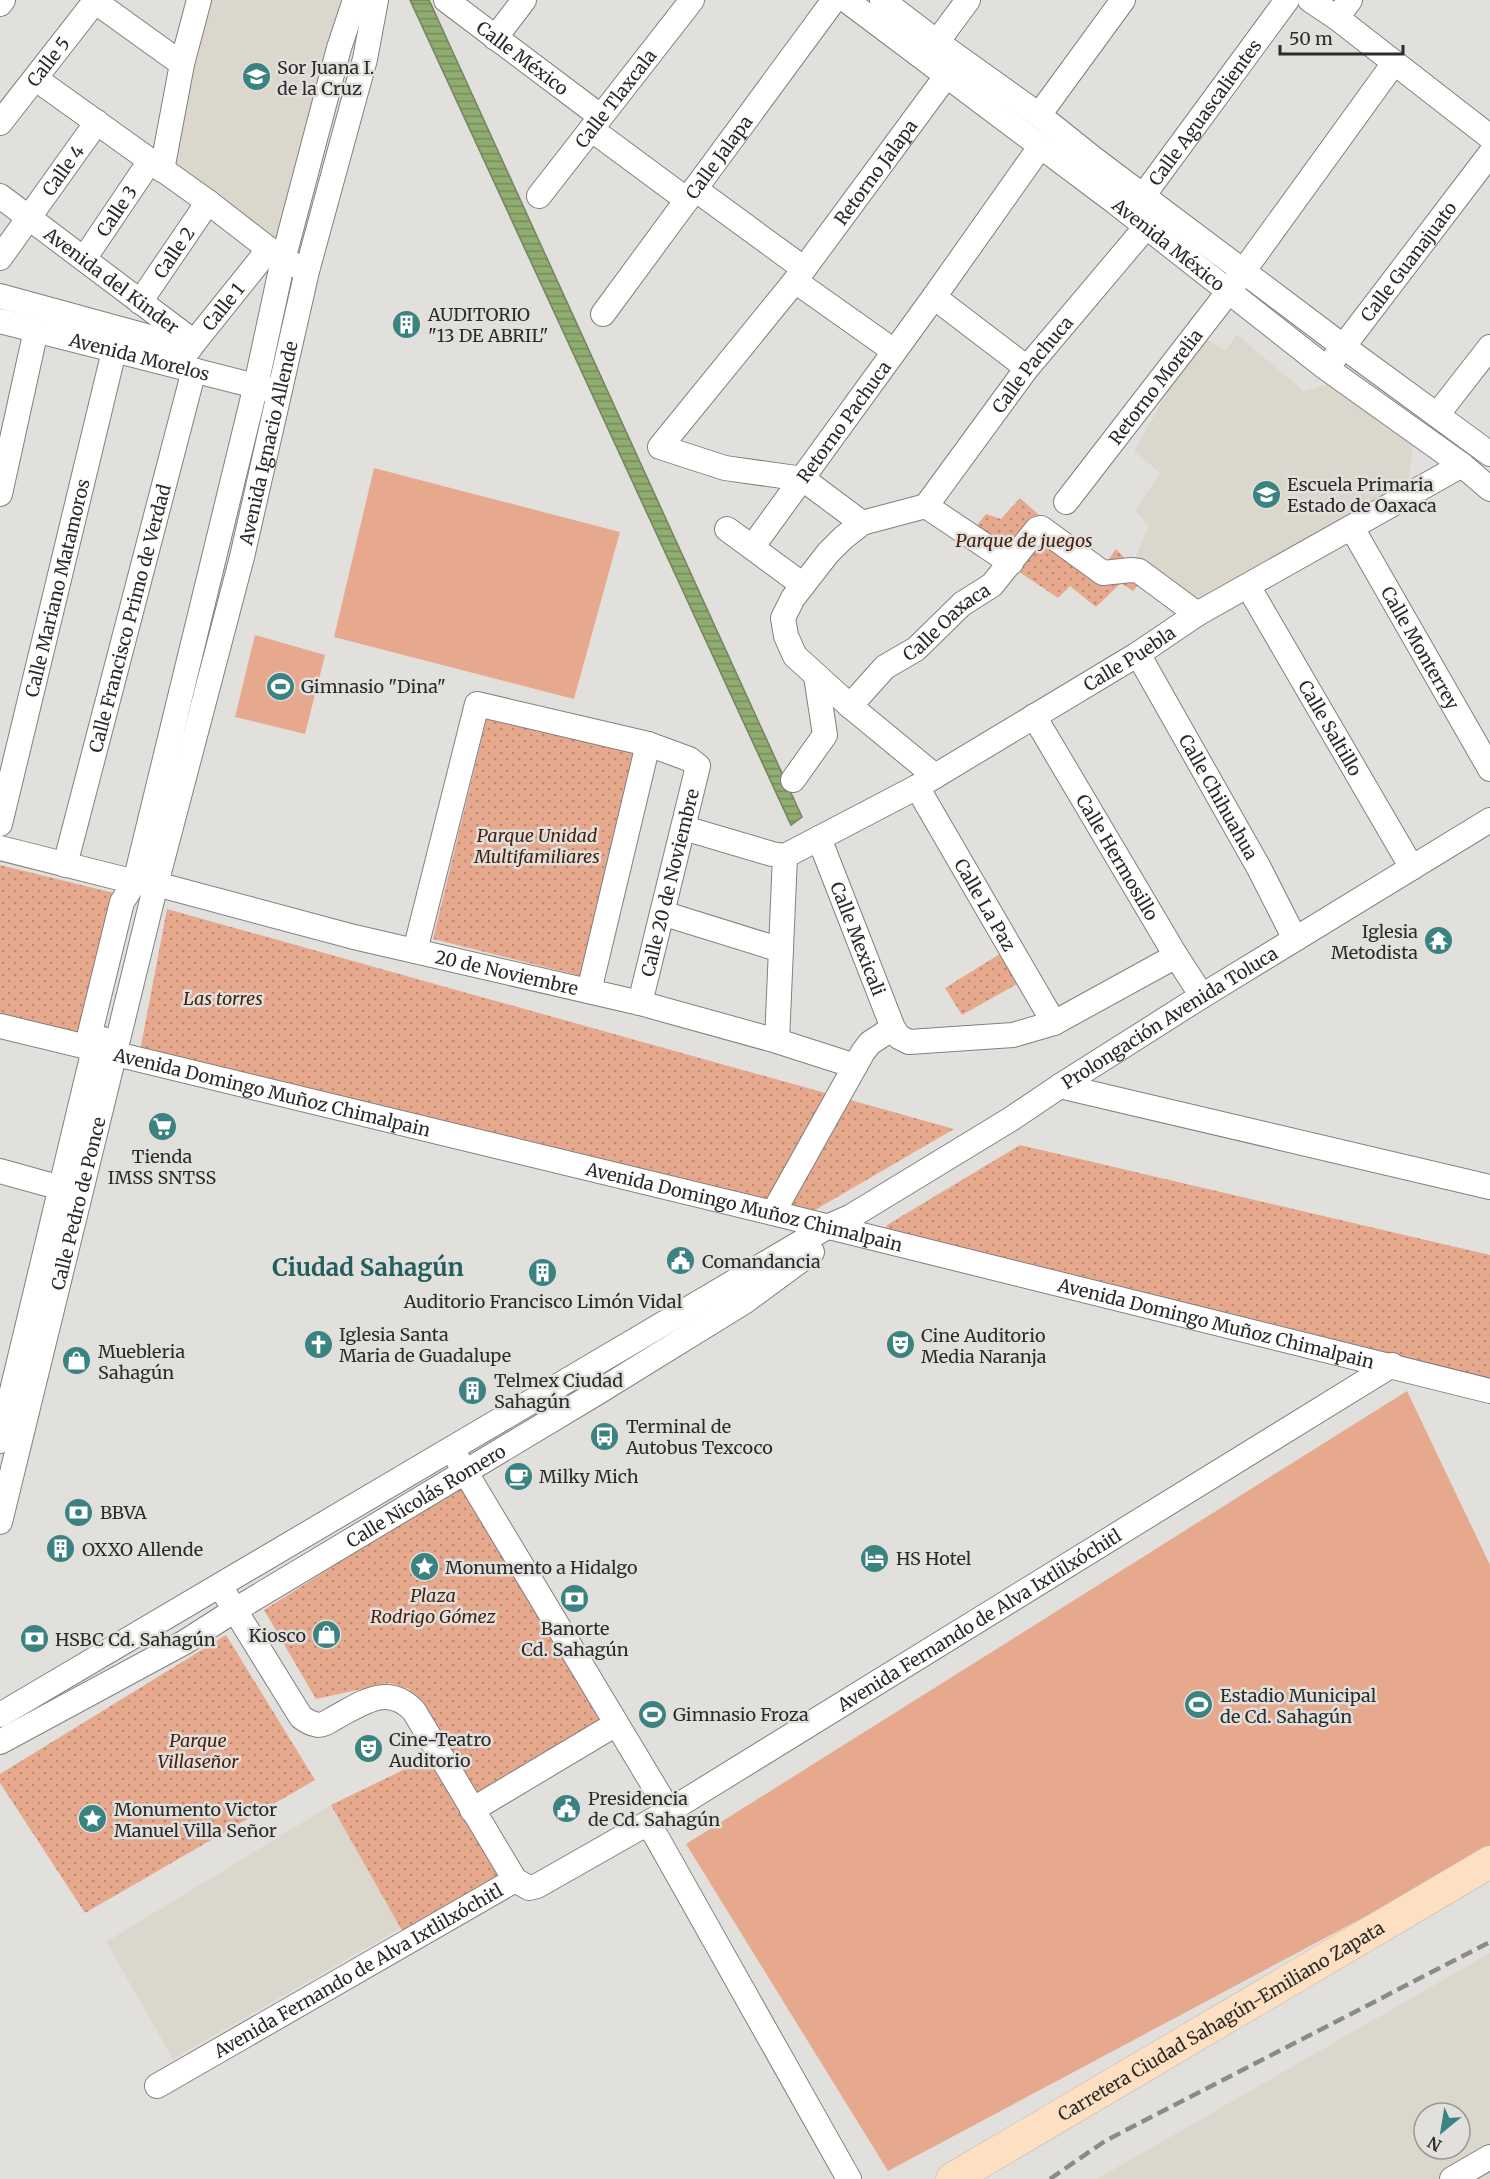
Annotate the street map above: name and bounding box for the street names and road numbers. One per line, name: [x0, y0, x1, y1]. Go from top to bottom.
street label: Calle México: [472, 16, 573, 100]
street label: Calle 5: [21, 32, 75, 91]
street label: Calle Aguascalientes: [1143, 34, 1266, 190]
street label: Calle Tlaxcala: [570, 44, 661, 152]
street label: Calle Jalapa: [680, 110, 757, 203]
street label: Retorno Jalapa: [829, 114, 922, 229]
street label: Calle 4: [37, 140, 89, 200]
street label: Calle 3: [91, 181, 142, 241]
street label: Avenida México: [1107, 192, 1230, 296]
street label: Calle Guanajuato: [1355, 197, 1461, 326]
street label: Avenida del Kinder: [39, 221, 184, 338]
street label: Calle 2: [148, 222, 199, 283]
street label: Calle 1: [197, 278, 249, 335]
street label: Calle Pachuca: [986, 311, 1078, 417]
street label: Retorno Morelia: [1103, 324, 1207, 449]
street label: Avenida Morelos: [66, 327, 212, 385]
street label: Avenida Ignacio Allende: [233, 339, 302, 548]
street label: Retorno Pachuca: [792, 356, 896, 487]
street label: Calle Mariano Matamoros: [20, 476, 94, 699]
street label: Calle Francisco Primo de Verdad: [83, 481, 175, 755]
street label: Calle Oaxaca: [899, 578, 994, 666]
street label: Calle Monterrey: [1376, 582, 1465, 714]
street label: Calle Puebla: [1079, 620, 1180, 696]
street label: Calle Saltillo: [1294, 676, 1367, 780]
street label: Calle Chihuahua: [1174, 730, 1264, 864]
street label: Calle 20 de Noviembre: [635, 786, 704, 979]
street label: Calle Hermosillo: [1071, 790, 1164, 924]
street label: Calle La Paz: [949, 854, 1021, 955]
street label: Calle Mexicali: [826, 878, 891, 999]
street label: Prolongación Avenida Toluca: [1057, 941, 1282, 1094]
street label: 20 de Noviembre: [433, 945, 580, 1000]
street label: Avenida Domingo Muñoz Chimalpain: [110, 1042, 433, 1141]
street label: Calle Pedro de Ponce: [46, 1114, 110, 1292]
street label: Avenida Domingo Muñoz Chimalpain: [583, 1156, 905, 1256]
street label: Avenida Domingo Muñoz Chimalpain: [1055, 1272, 1377, 1373]
street label: Calle Nicolás Romero: [342, 1439, 510, 1552]
street label: Avenida Fernando de Alva Ixtlilxóchitl: [832, 1523, 1126, 1717]
street label: Avenida Fernando de Alva Ixtlilxóchitl: [209, 1878, 507, 2063]
street label: Carretera Ciudad Sahagún-Emiliano Zapata: [1053, 1915, 1388, 2126]

